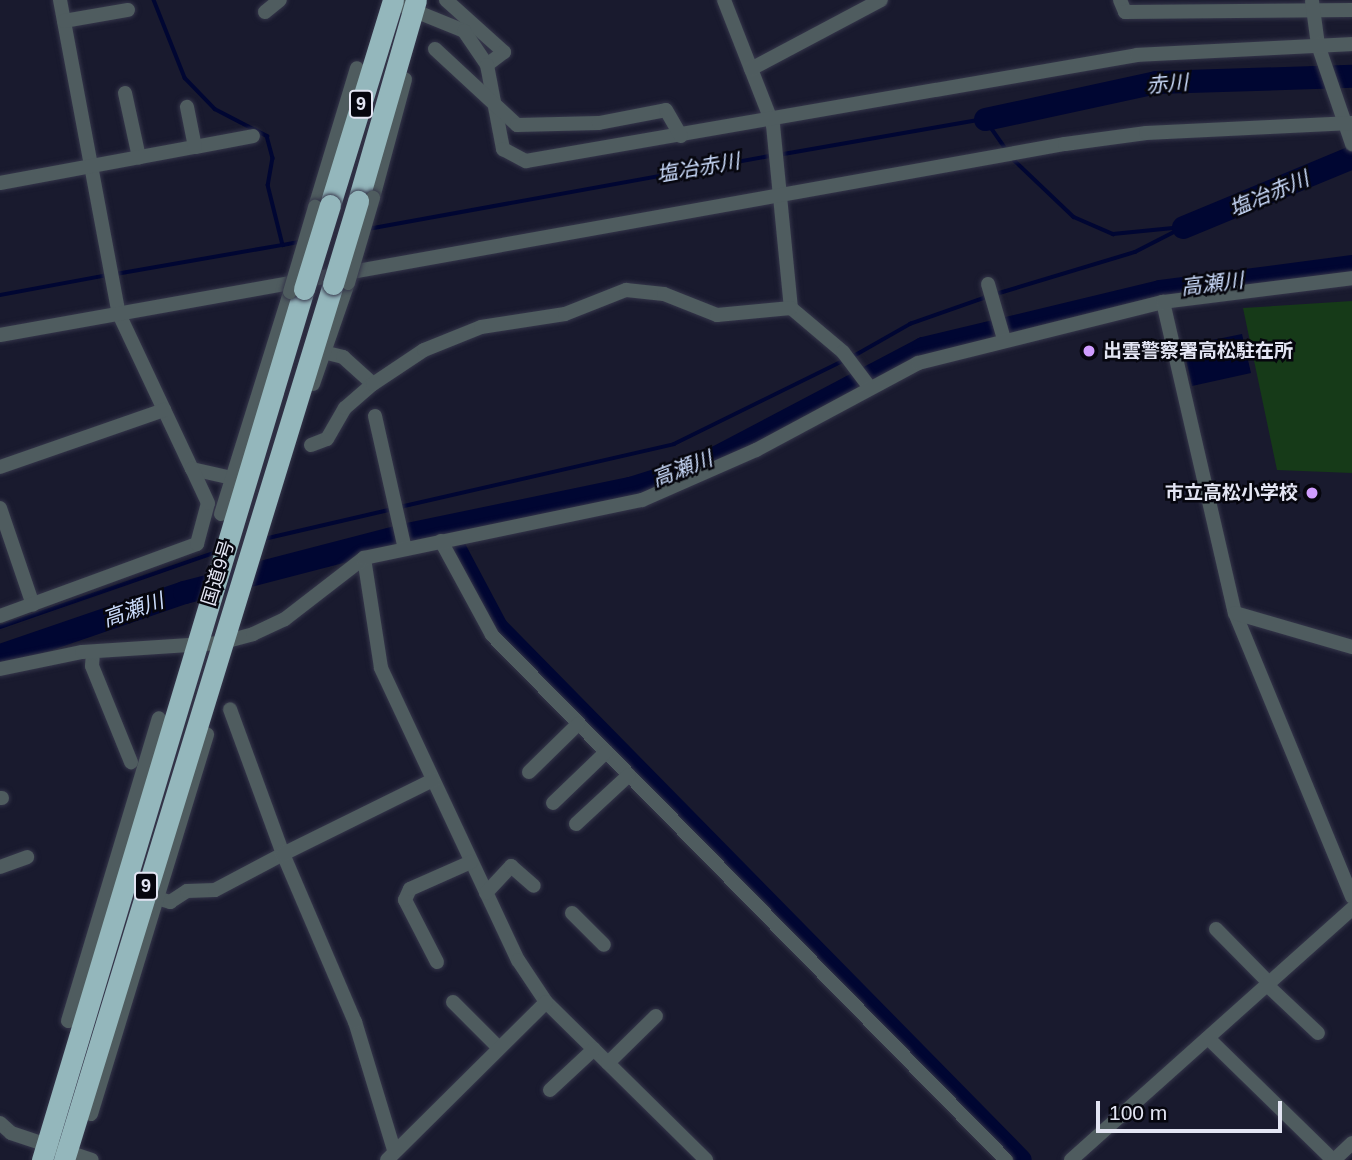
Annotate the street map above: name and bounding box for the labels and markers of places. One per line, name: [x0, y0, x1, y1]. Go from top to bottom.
place label: 出雲警察署高松駐在所: [1103, 340, 1293, 362]
marker: 出雲警察署高松駐在所: [1081, 343, 1097, 359]
place label: 市立高松小学校: [1165, 482, 1298, 504]
marker: 市立高松小学校: [1304, 485, 1320, 501]

